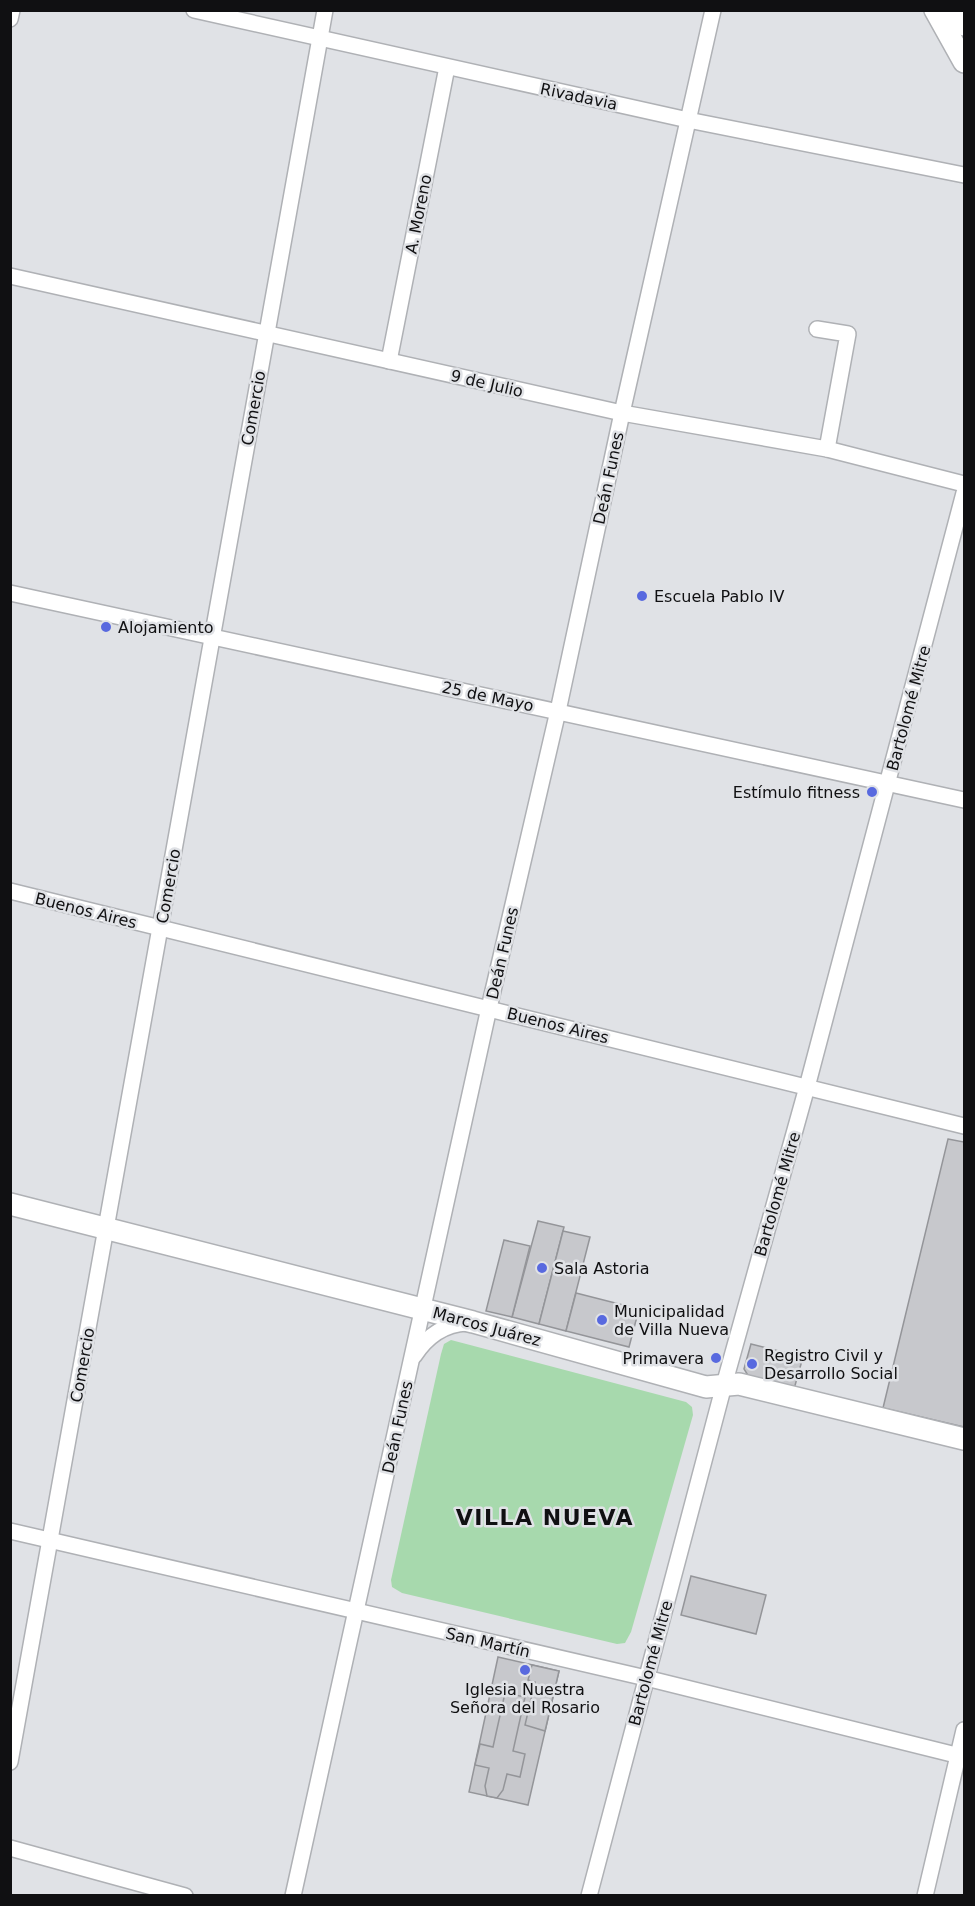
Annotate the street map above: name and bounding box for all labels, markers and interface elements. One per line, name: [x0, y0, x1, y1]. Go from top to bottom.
street label: Rivadavia: [539, 79, 619, 114]
street label: A. Moreno: [401, 173, 435, 255]
street label: 9 de Julio: [449, 366, 525, 401]
street label: Comercio: [238, 369, 269, 447]
street label: Deán Funes: [589, 430, 628, 526]
place label: Escuela Pablo IV: [654, 587, 784, 606]
marker: Escuela Pablo IV: [635, 589, 649, 603]
place label: Alojamiento: [118, 618, 214, 637]
marker: Alojamiento: [99, 620, 113, 634]
street label: Bartolomé Mitre: [883, 643, 934, 773]
street label: 25 de Mayo: [440, 677, 536, 715]
place label: Estímulo fitness: [733, 783, 860, 802]
marker: Estímulo fitness: [865, 785, 879, 799]
street label: Comercio: [153, 847, 184, 925]
street label: Buenos Aires: [33, 889, 139, 932]
street label: Deán Funes: [483, 905, 522, 1001]
street label: Buenos Aires: [505, 1004, 611, 1047]
street label: Bartolomé Mitre: [751, 1130, 804, 1259]
place label: Sala Astoria: [554, 1259, 649, 1278]
marker: Sala Astoria: [535, 1261, 549, 1275]
place label: Municipalidad de Villa Nueva: [614, 1302, 729, 1339]
street label: Marcos Juárez: [431, 1303, 543, 1350]
marker: Municipalidad de Villa Nueva: [595, 1313, 609, 1327]
street label: Comercio: [67, 1326, 98, 1404]
place label: Registro Civil y Desarrollo Social: [764, 1346, 898, 1383]
place label: Primavera: [623, 1349, 704, 1368]
marker: Primavera: [709, 1351, 723, 1365]
marker: Registro Civil y Desarrollo Social: [745, 1357, 759, 1371]
street label: Deán Funes: [378, 1379, 417, 1475]
district label: VILLA NUEVA: [456, 1505, 634, 1530]
street label: Bartolomé Mitre: [625, 1598, 676, 1728]
street label: San Martín: [444, 1624, 532, 1661]
marker: Iglesia Nuestra Señora del Rosario: [518, 1663, 532, 1677]
place label: Iglesia Nuestra Señora del Rosario: [450, 1680, 600, 1717]

